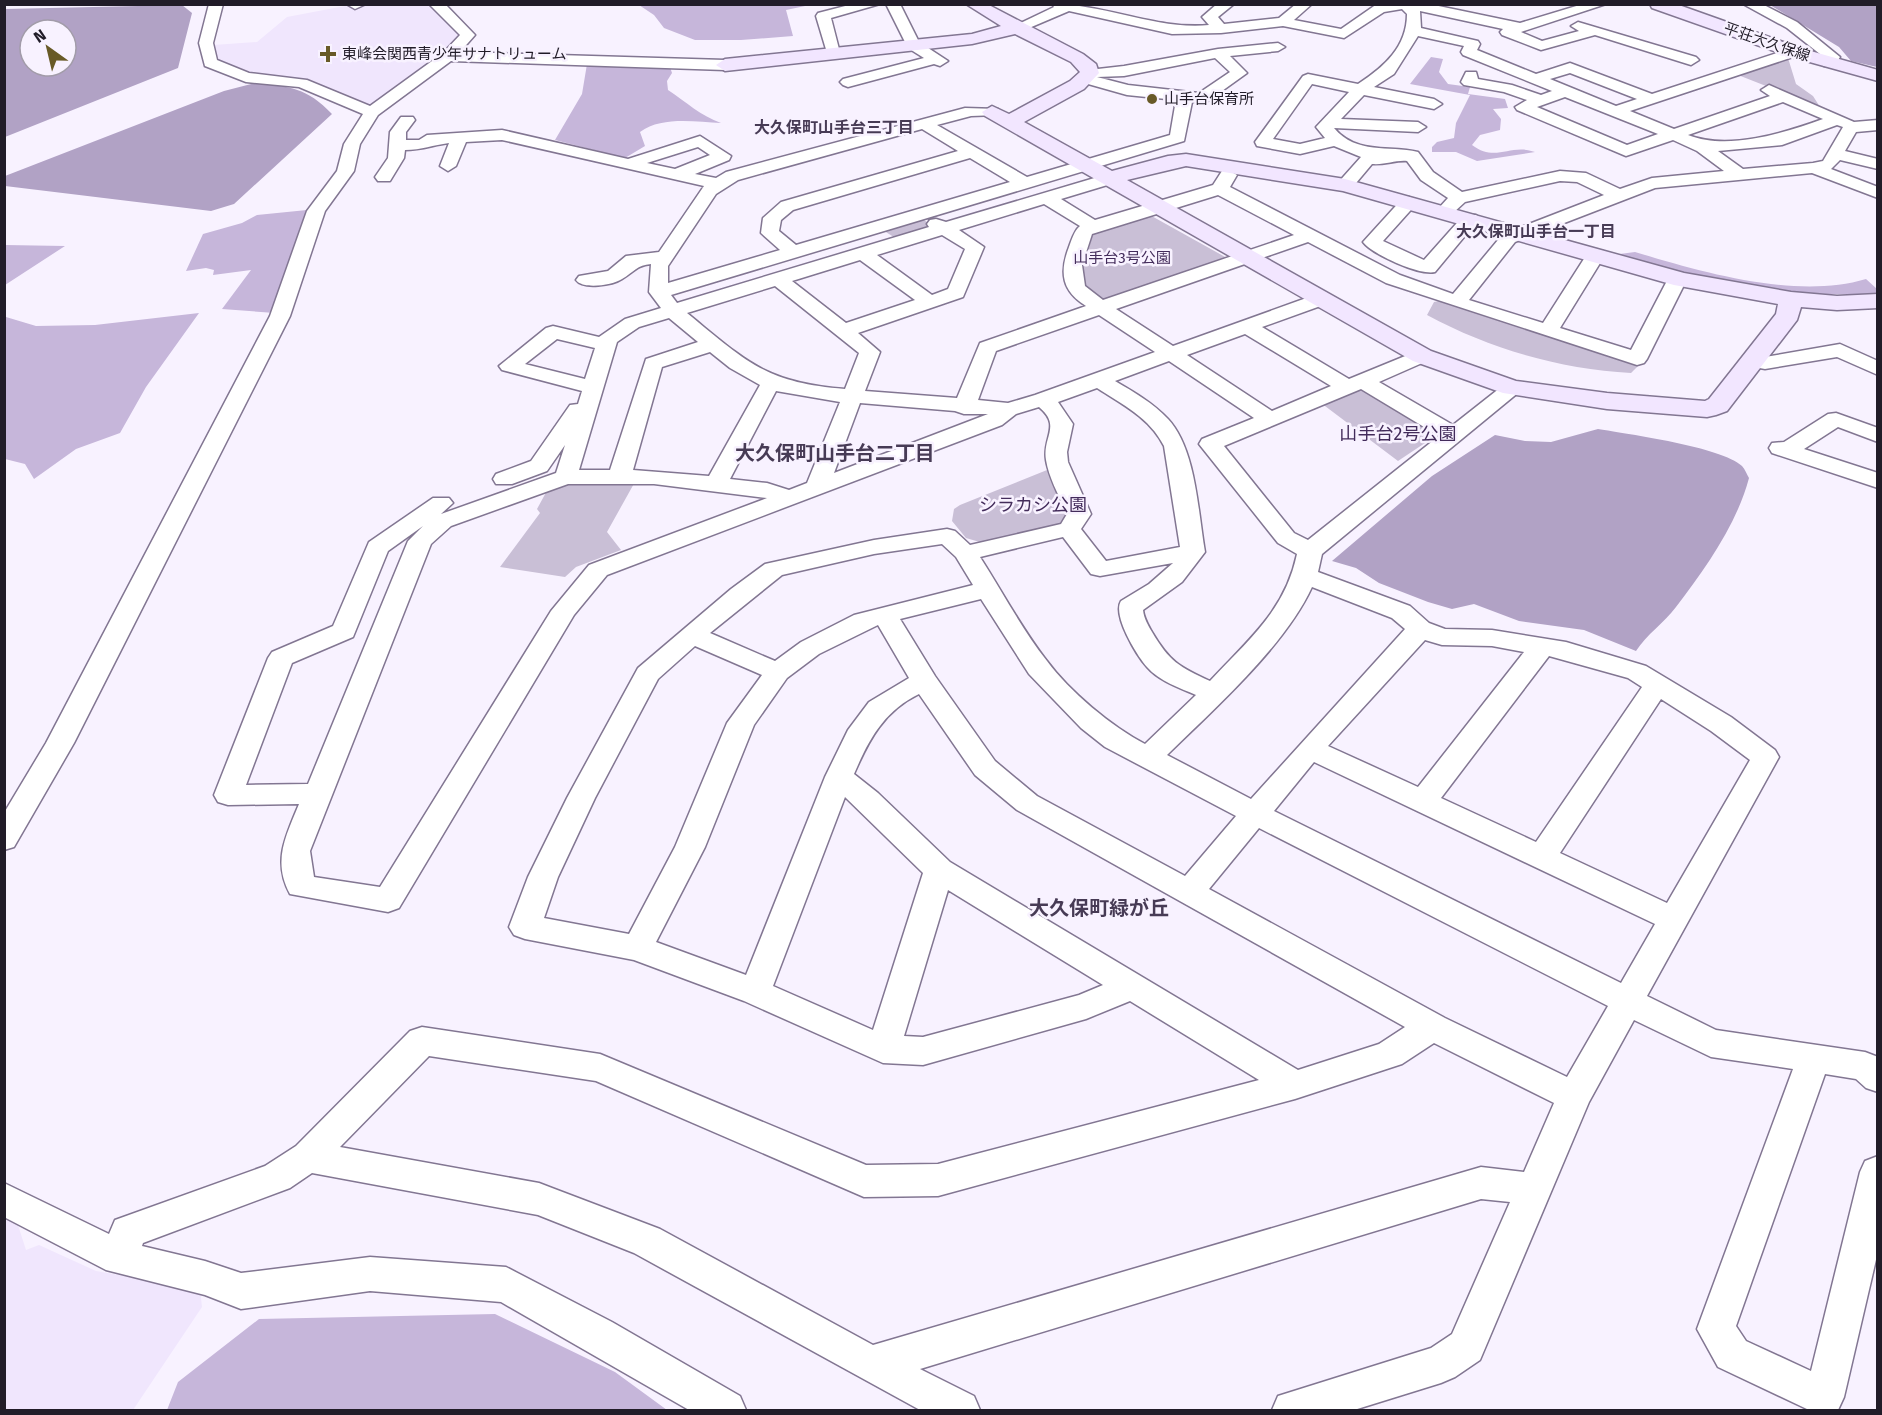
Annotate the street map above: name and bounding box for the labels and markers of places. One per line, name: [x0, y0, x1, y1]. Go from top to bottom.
marker: 東峰会関西青少年サナトリューム: [319, 45, 337, 63]
place label: 東峰会関西青少年サナトリューム: [342, 45, 567, 63]
place label: 山手台保育所: [1164, 90, 1254, 108]
marker: 山手台保育所: [1145, 92, 1159, 106]

